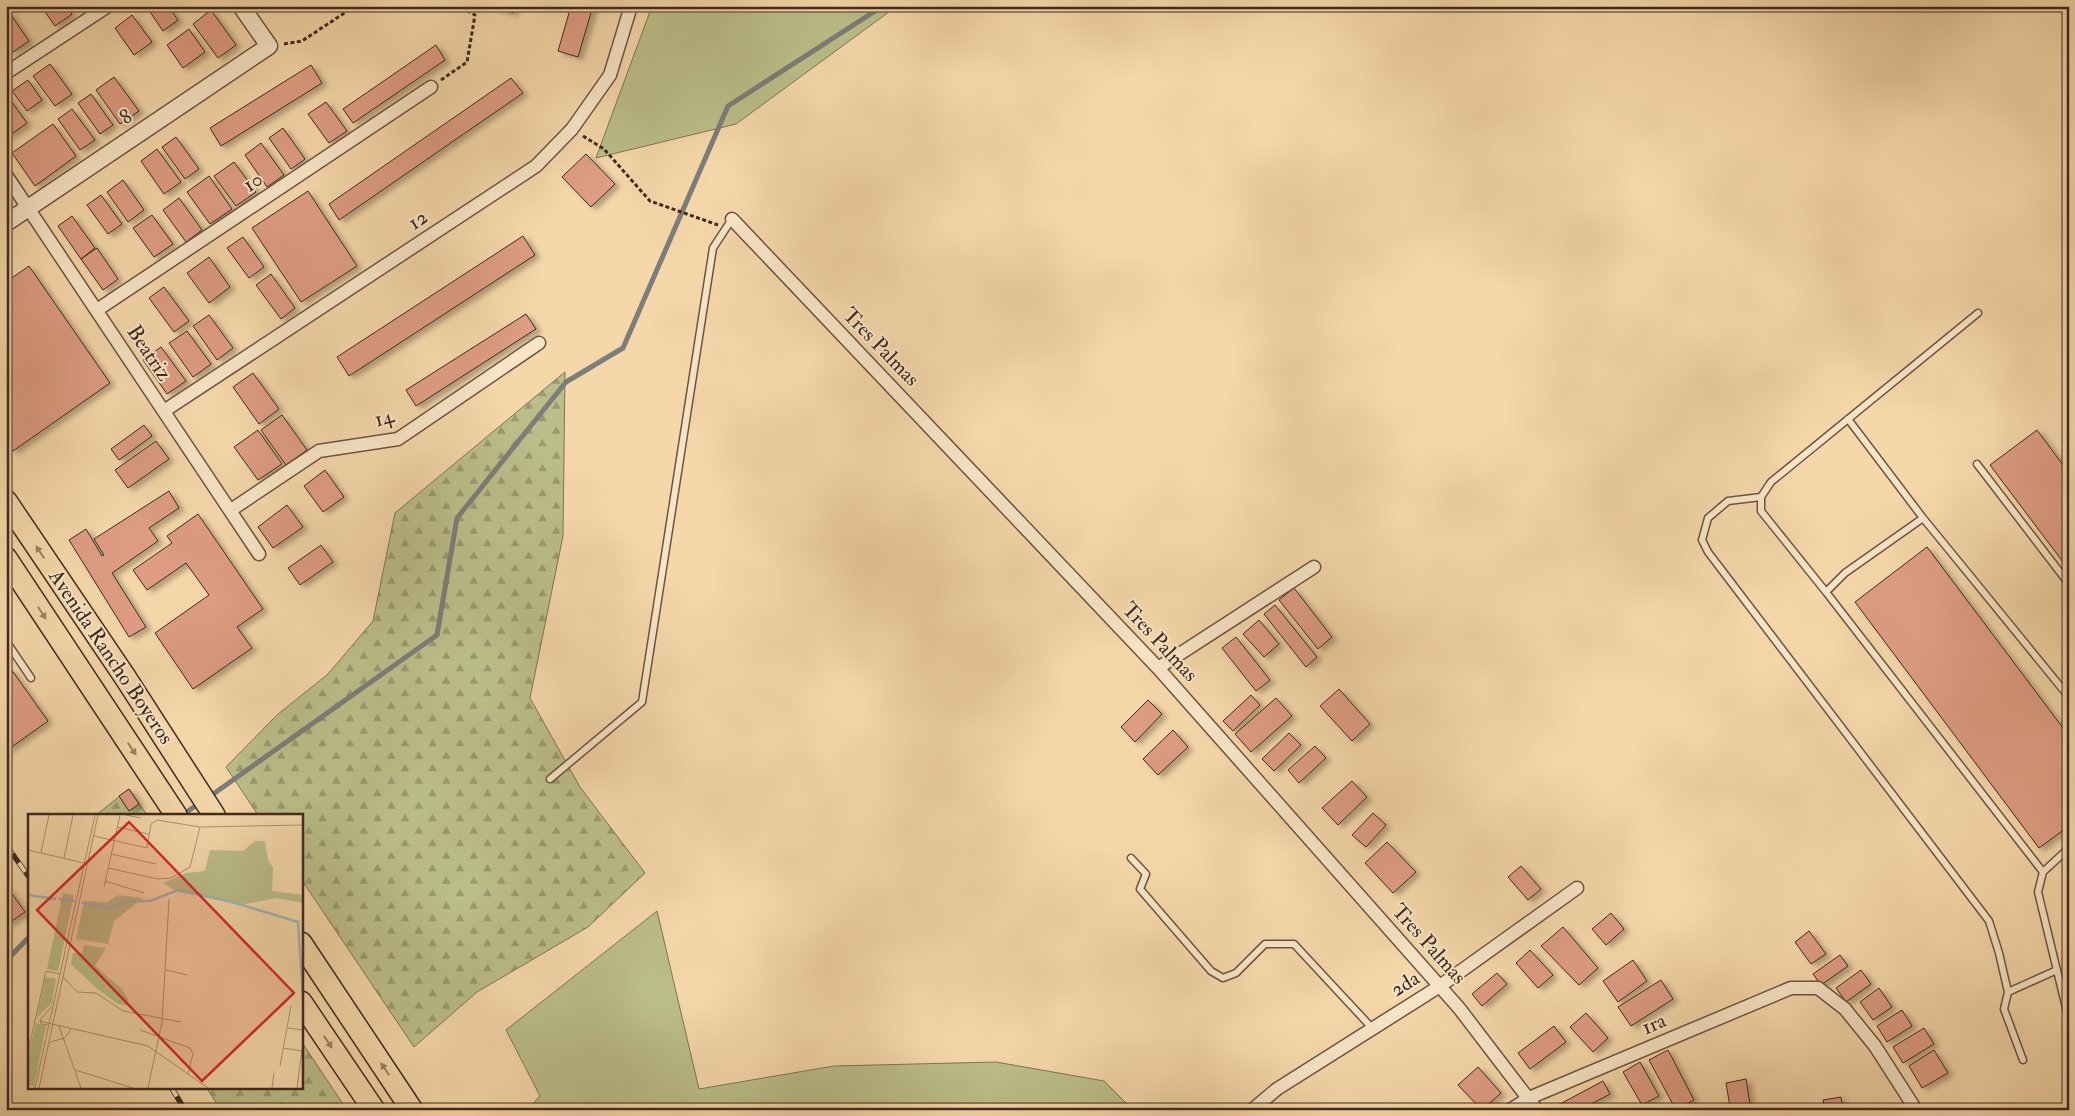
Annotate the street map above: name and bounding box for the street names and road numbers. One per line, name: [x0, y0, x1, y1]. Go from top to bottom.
street label: 8: [114, 103, 138, 131]
street label: 10: [238, 166, 268, 198]
street label: 12: [403, 204, 433, 236]
street label: Tres Palmas: [837, 302, 925, 392]
street label: Beatriz: [121, 320, 177, 386]
street label: 14: [371, 402, 398, 434]
street label: Avenida Rancho Boyeros: [42, 564, 180, 750]
street label: Tres Palmas: [1116, 596, 1204, 688]
street label: Tres Palmas: [1386, 898, 1472, 990]
street label: 2da: [1385, 965, 1425, 1003]
street label: 1ra: [1638, 1007, 1671, 1041]

